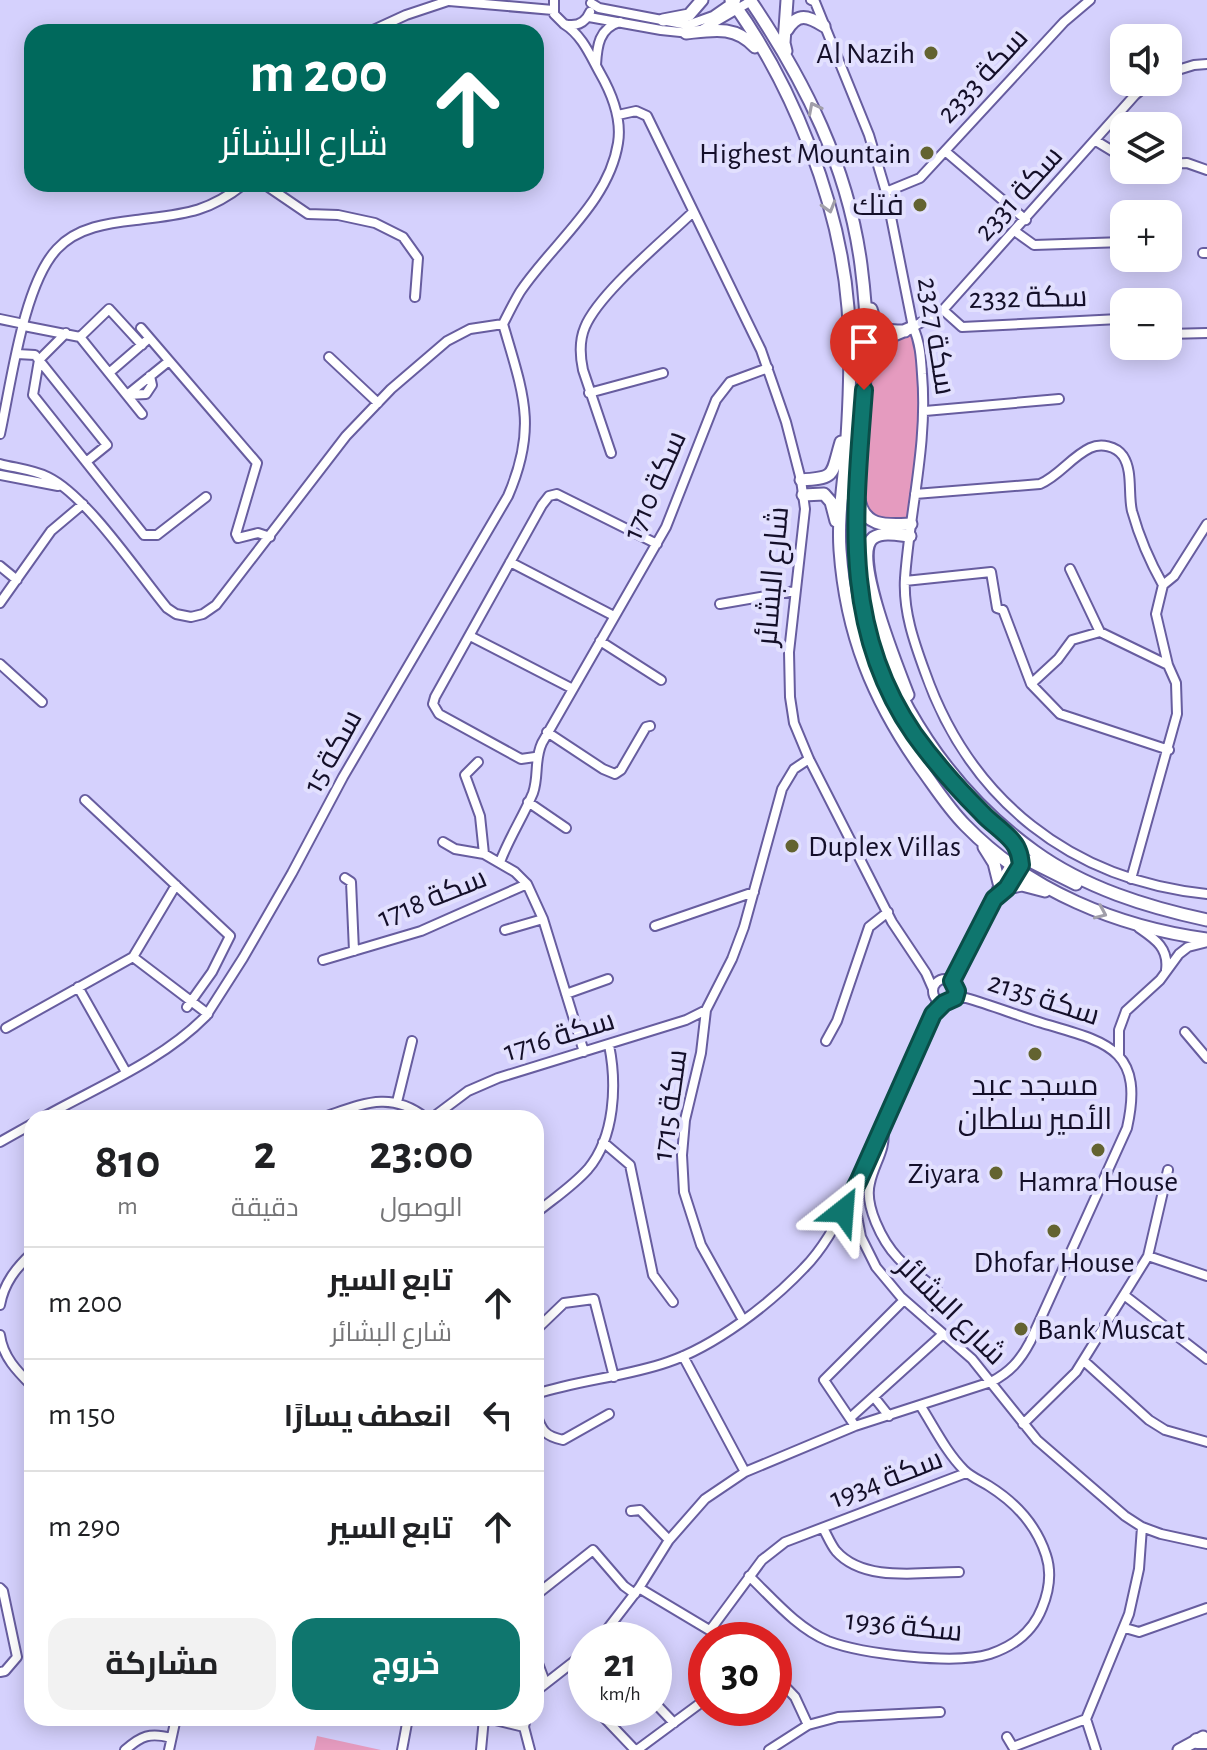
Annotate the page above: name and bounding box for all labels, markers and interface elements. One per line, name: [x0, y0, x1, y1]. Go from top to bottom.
street label: سكة 2333: [932, 22, 1034, 129]
map controls: [1110, 24, 1182, 360]
button: sound: [1110, 24, 1182, 96]
place label: Al Nazih: [816, 39, 915, 69]
marker: Al Nazih: [922, 44, 940, 62]
text: 200 m: [250, 46, 388, 102]
icon: ahead: [416, 56, 520, 160]
one-way arrow: [808, 102, 824, 117]
button: layers: [1110, 112, 1182, 184]
text: شارع البشائر: [220, 126, 388, 162]
place label: Highest Mountain: [699, 139, 911, 169]
street label: سكة 2331: [969, 141, 1069, 247]
marker: Highest Mountain: [918, 144, 936, 162]
place label: فتك: [852, 191, 904, 221]
marker: فتك: [911, 196, 929, 214]
one-way arrow: [820, 199, 836, 213]
button: +: [1110, 200, 1182, 272]
street label: سكة 2327: [912, 275, 960, 397]
street label: سكة 2332: [968, 282, 1088, 314]
button: −: [1110, 288, 1182, 360]
pin: [830, 308, 898, 390]
icon: arrive: [842, 320, 886, 364]
street label: سكة 1710: [618, 426, 692, 544]
street label: شارع البشائر: [752, 505, 798, 649]
street label: سكة 15: [298, 705, 368, 798]
place label: Duplex Villas: [808, 832, 961, 862]
marker: Duplex Villas: [783, 837, 801, 855]
street label: سكة 1718: [374, 863, 491, 933]
one-way arrow: [1093, 904, 1107, 920]
street label: سكة 2135: [984, 967, 1103, 1031]
street label: سكة 1716: [500, 1005, 618, 1067]
marker: مسجد عبد الأمير سلطان: [1026, 1045, 1044, 1063]
street label: سكة 1715: [647, 1047, 693, 1163]
place label: مسجد عبد الأمير سلطان: [958, 1071, 1112, 1136]
text: 2: [254, 1130, 276, 1178]
text: 23:00: [369, 1130, 473, 1178]
text: 810: [95, 1139, 161, 1187]
marker: Hamra House: [1089, 1141, 1107, 1159]
place label: Ziyara: [908, 1159, 980, 1189]
marker: Ziyara: [987, 1164, 1005, 1182]
place label: Hamra House: [1018, 1167, 1178, 1197]
position arrow: [801, 1169, 885, 1253]
text: m: [117, 1193, 138, 1219]
text: دقيقة: [231, 1195, 299, 1221]
text: الوصول: [380, 1195, 463, 1221]
marker: Dhofar House: [1045, 1222, 1063, 1240]
place label: Dhofar House: [974, 1248, 1134, 1278]
street label: شارع البشائر: [887, 1249, 1011, 1374]
text: تابع السير: [328, 1266, 452, 1296]
icon: ahead: [476, 1281, 520, 1325]
text: 200 m: [48, 1288, 122, 1318]
place label: Bank Muscat: [1037, 1315, 1185, 1345]
text: شارع البشائر: [331, 1320, 452, 1346]
marker: Bank Muscat: [1012, 1320, 1030, 1338]
icon: left: [476, 1393, 520, 1437]
text: 150 m: [48, 1400, 116, 1430]
text: انعطف يسارًا: [284, 1402, 452, 1432]
street label: سكة 1934: [826, 1444, 947, 1514]
icon: ahead: [476, 1505, 520, 1549]
text: 290 m: [48, 1512, 121, 1542]
text: تابع السير: [328, 1514, 452, 1544]
street label: سكة 1936: [844, 1605, 964, 1647]
button: مشاركة: [48, 1618, 276, 1710]
button: خروج: [292, 1618, 520, 1710]
speed limit sign: 30: [688, 1622, 792, 1726]
text: 21: [603, 1644, 637, 1684]
text: km/h: [599, 1684, 641, 1704]

